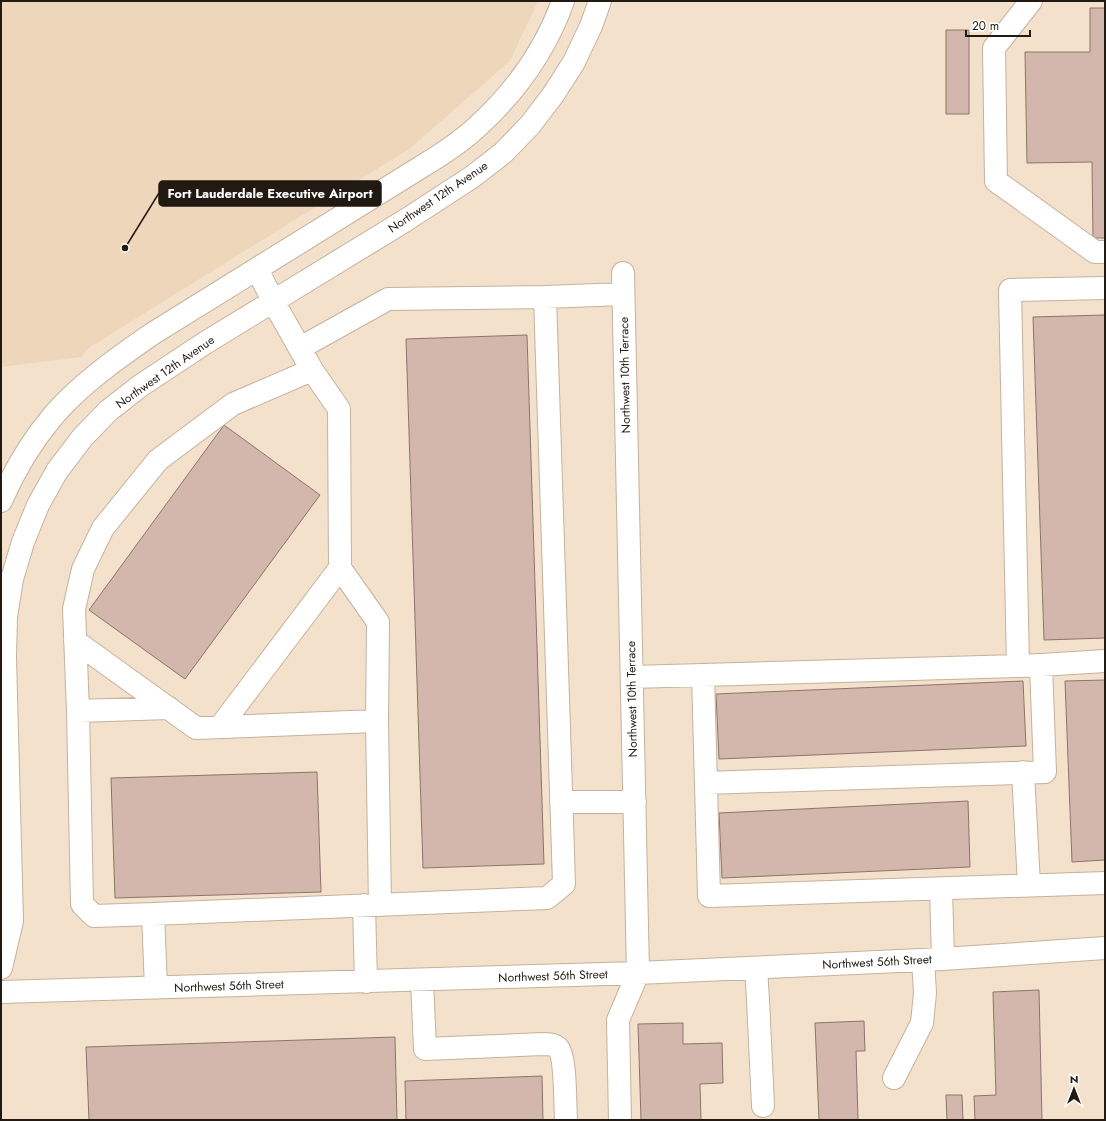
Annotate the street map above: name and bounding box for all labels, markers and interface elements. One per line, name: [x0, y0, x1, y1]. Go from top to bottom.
scale bar: [966, 12, 1030, 38]
text: 20 m: [972, 17, 999, 35]
street label: Northwest 12th Avenue: [384, 157, 492, 237]
callout: Fort Lauderdale Executive Airport: [159, 181, 381, 206]
text: Fort Lauderdale Executive Airport: [167, 184, 373, 203]
street label: Northwest 10th Terrace: [615, 317, 635, 433]
street label: Northwest 12th Avenue: [112, 331, 218, 413]
street label: Northwest 10th Terrace: [622, 641, 642, 757]
street label: Northwest 56th Street: [822, 950, 932, 974]
street label: Northwest 56th Street: [498, 965, 608, 987]
street label: Northwest 56th Street: [174, 975, 284, 997]
north arrow: [1054, 1069, 1094, 1109]
text: N: [1070, 1071, 1078, 1087]

